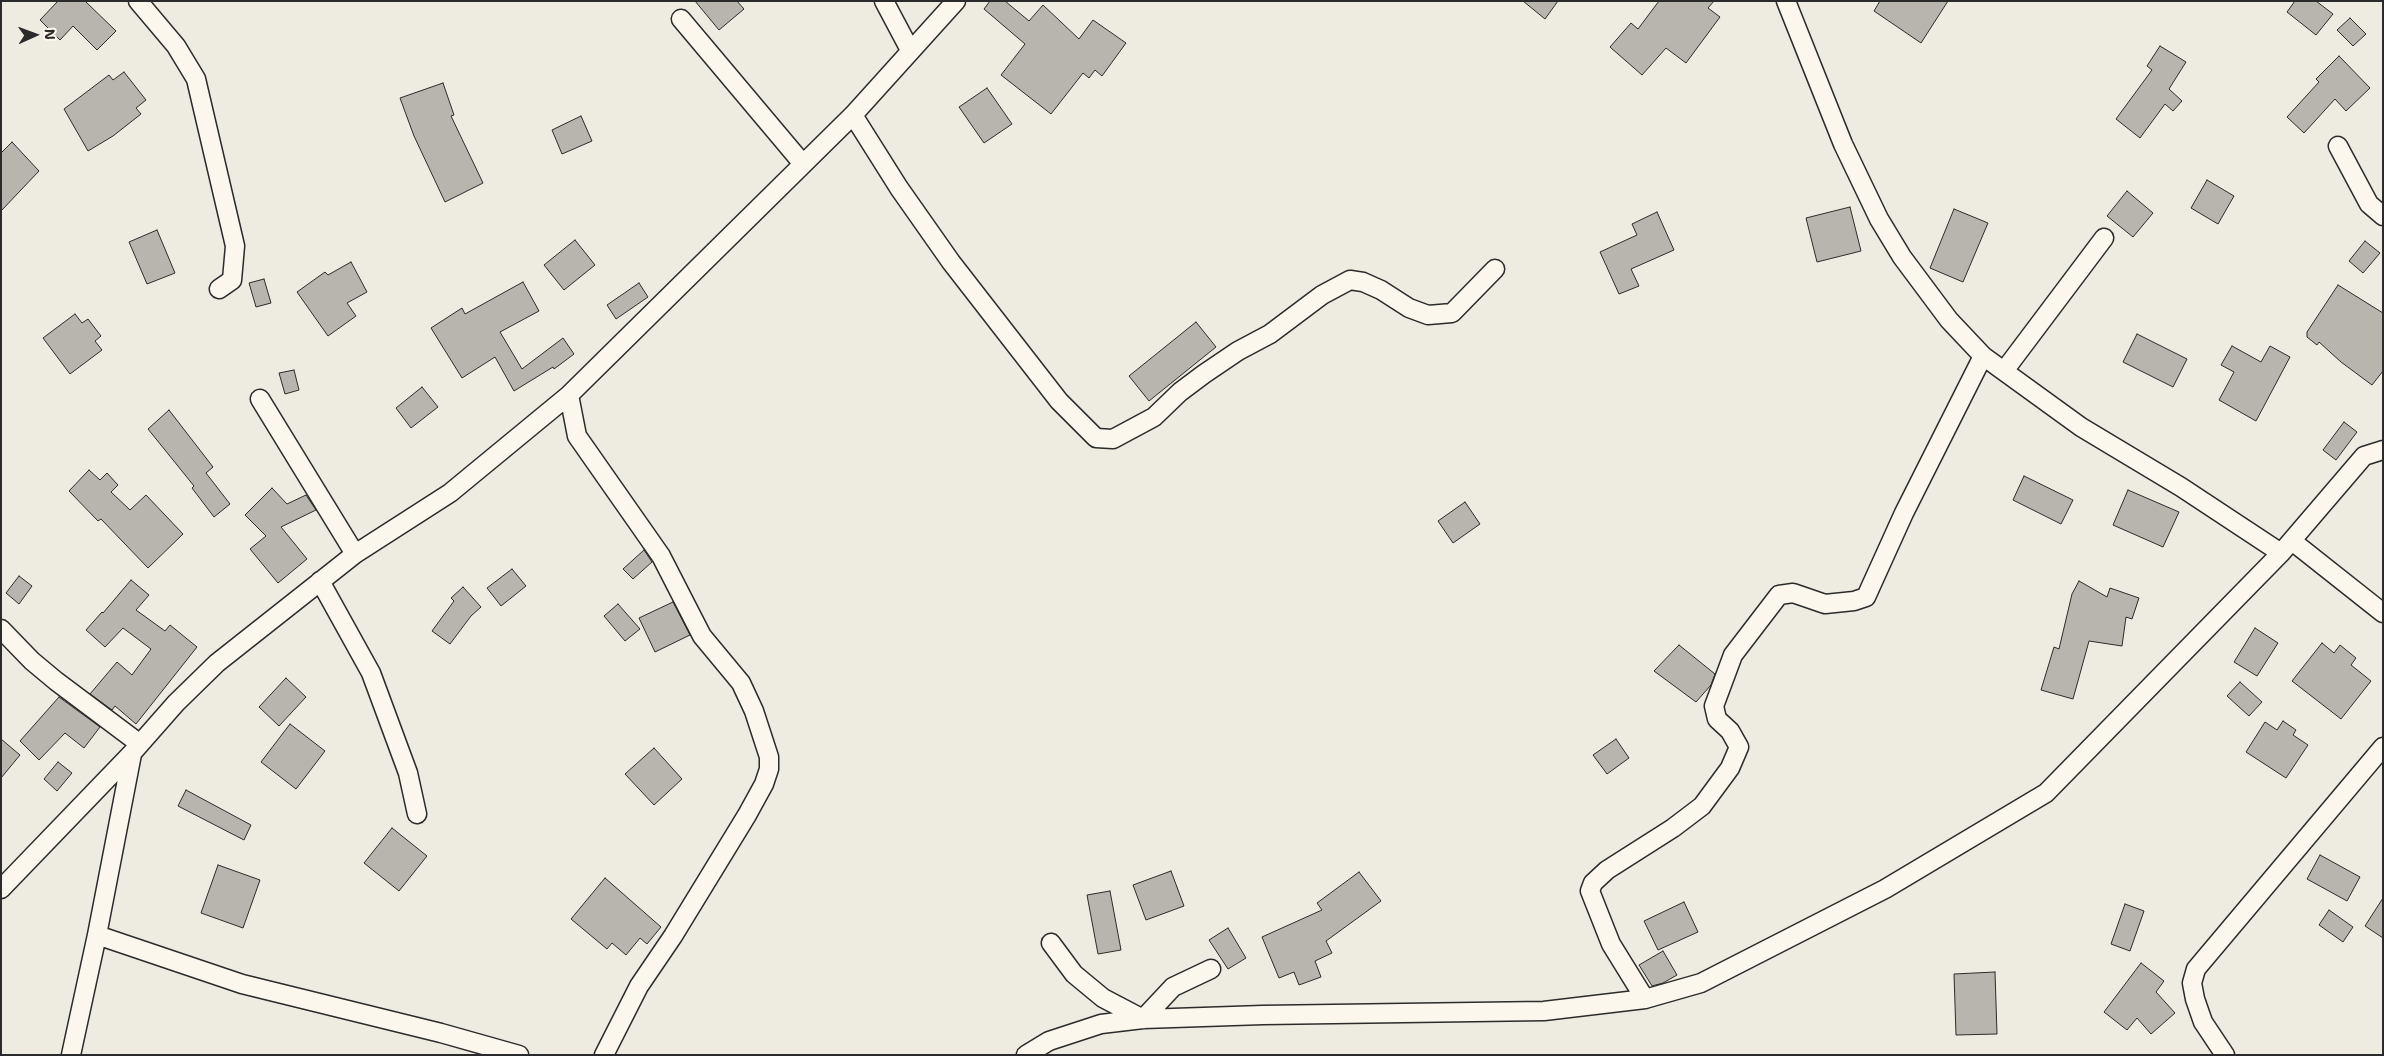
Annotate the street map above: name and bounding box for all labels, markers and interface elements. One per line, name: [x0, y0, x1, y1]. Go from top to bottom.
north arrow: [10, 10, 60, 60]
text: N: [41, 29, 59, 40]

